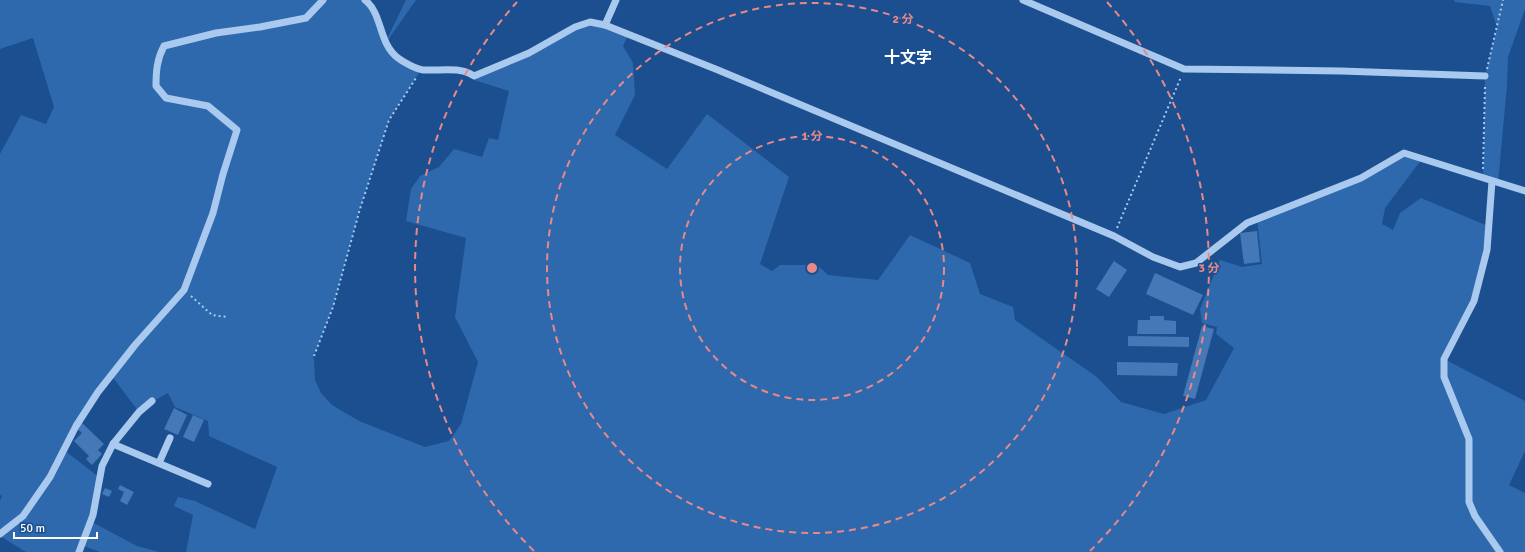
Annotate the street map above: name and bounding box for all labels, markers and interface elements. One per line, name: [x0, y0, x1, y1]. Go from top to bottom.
text: 2 分: [892, 12, 914, 27]
district label: 十文字: [884, 48, 932, 68]
text: 1 分: [801, 129, 823, 144]
centre of rings: [805, 261, 819, 275]
text: 3 分: [1198, 261, 1220, 276]
scale bar: [14, 514, 97, 540]
text: 50 m: [20, 521, 45, 536]

